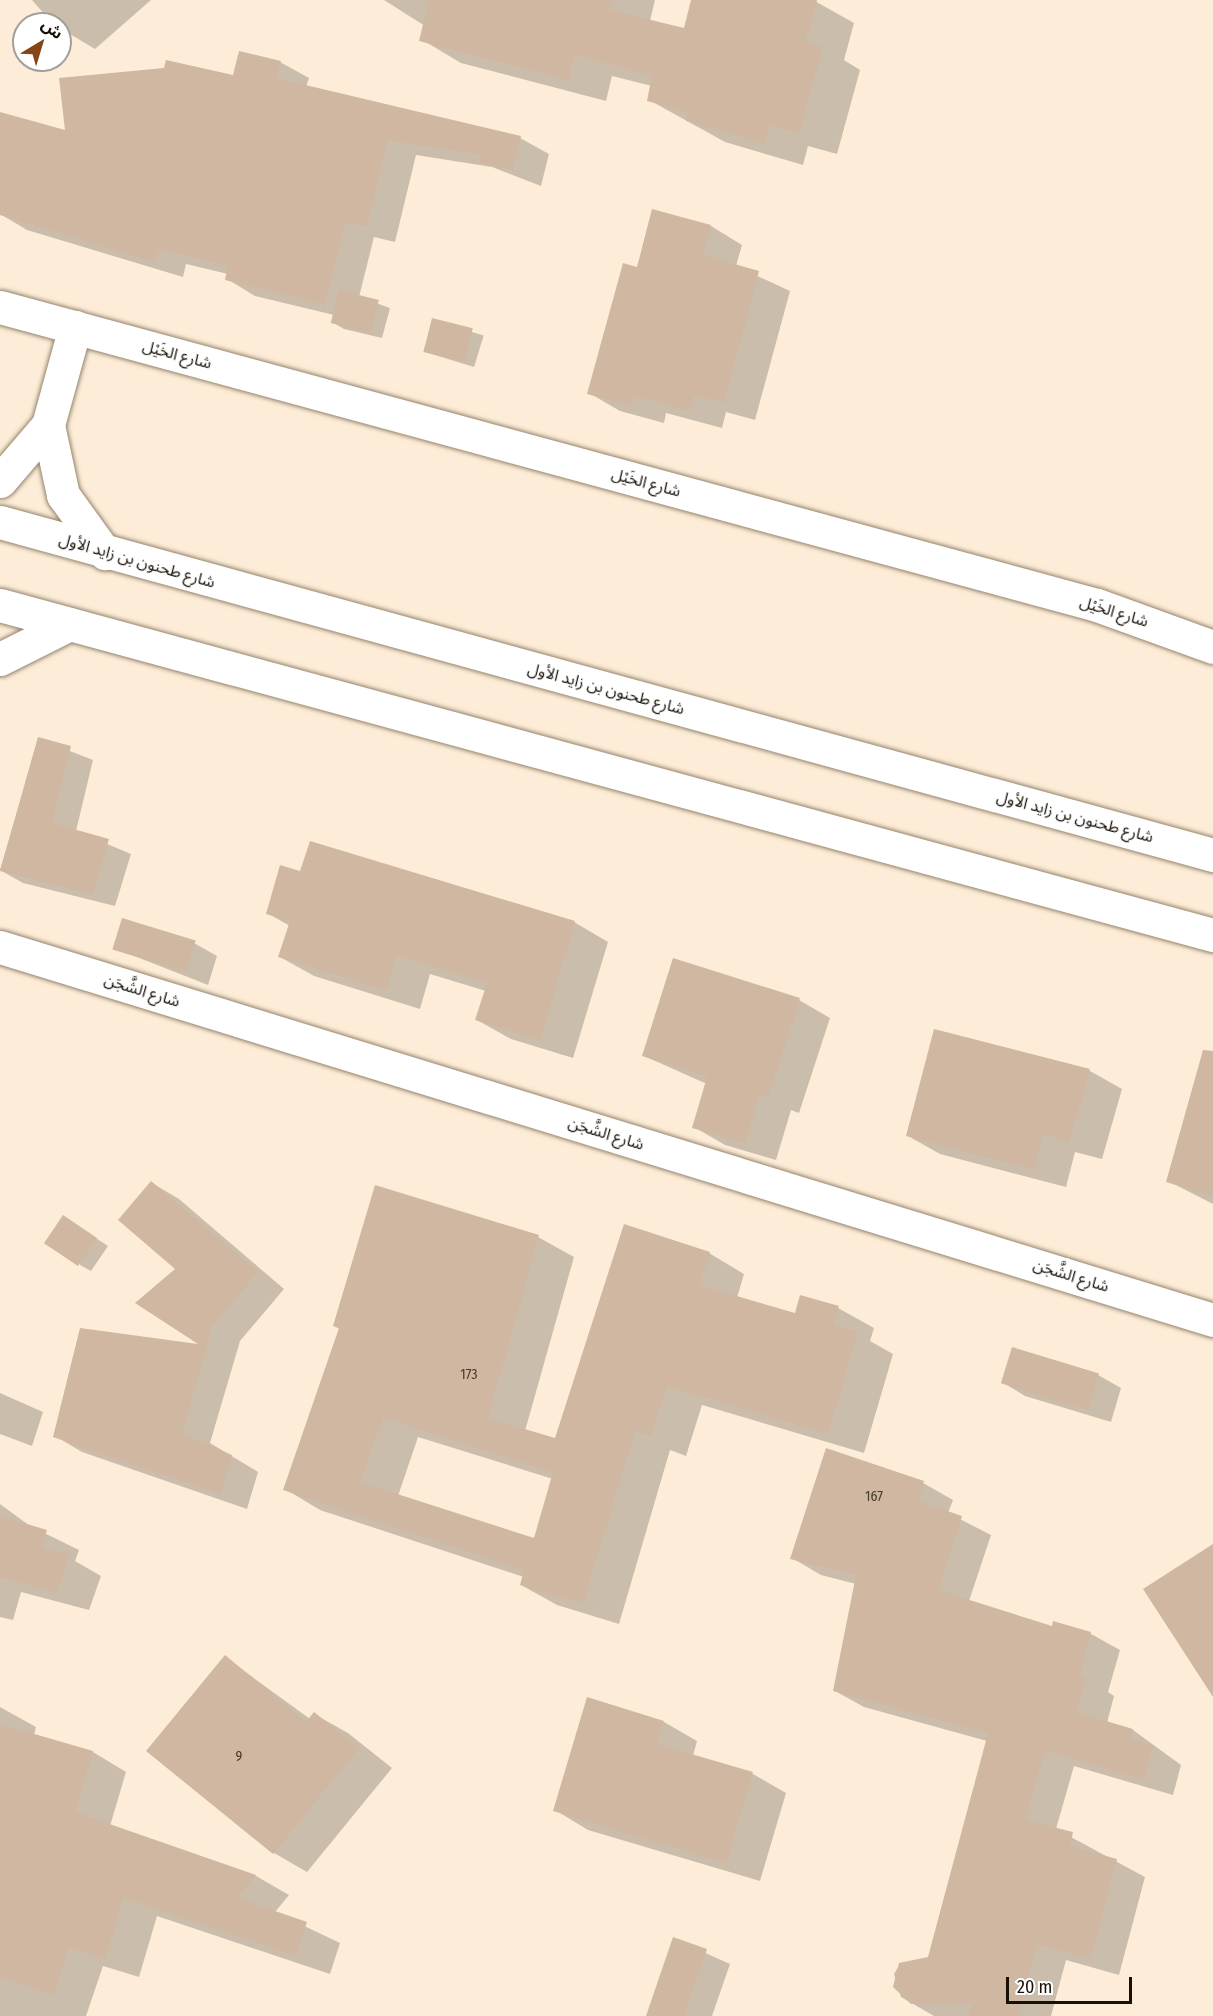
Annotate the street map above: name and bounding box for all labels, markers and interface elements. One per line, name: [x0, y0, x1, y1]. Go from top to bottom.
north arrow: [12, 12, 72, 72]
text: ش: [38, 15, 67, 43]
street label: شارع الخَيْل: [140, 337, 214, 373]
street label: شارع الخَيْل: [609, 465, 683, 501]
street label: شارع طحنون بن زايد الأول: [57, 530, 217, 592]
street label: شارع الخَيْل: [1077, 592, 1151, 632]
street label: شارع طحنون بن زايد الأول: [526, 659, 686, 719]
street label: شارع طحنون بن زايد الأول: [995, 787, 1155, 847]
street label: شارع الشَّجَن: [102, 970, 182, 1012]
street label: شارع الشَّجَن: [566, 1113, 646, 1155]
street label: شارع الشَّجَن: [1031, 1255, 1111, 1297]
house number: 173: [460, 1367, 478, 1383]
house number: 167: [865, 1489, 883, 1505]
house number: 9: [236, 1749, 242, 1765]
scale bar: [1009, 1965, 1135, 2003]
text: 20 m: [1017, 1976, 1052, 1998]

